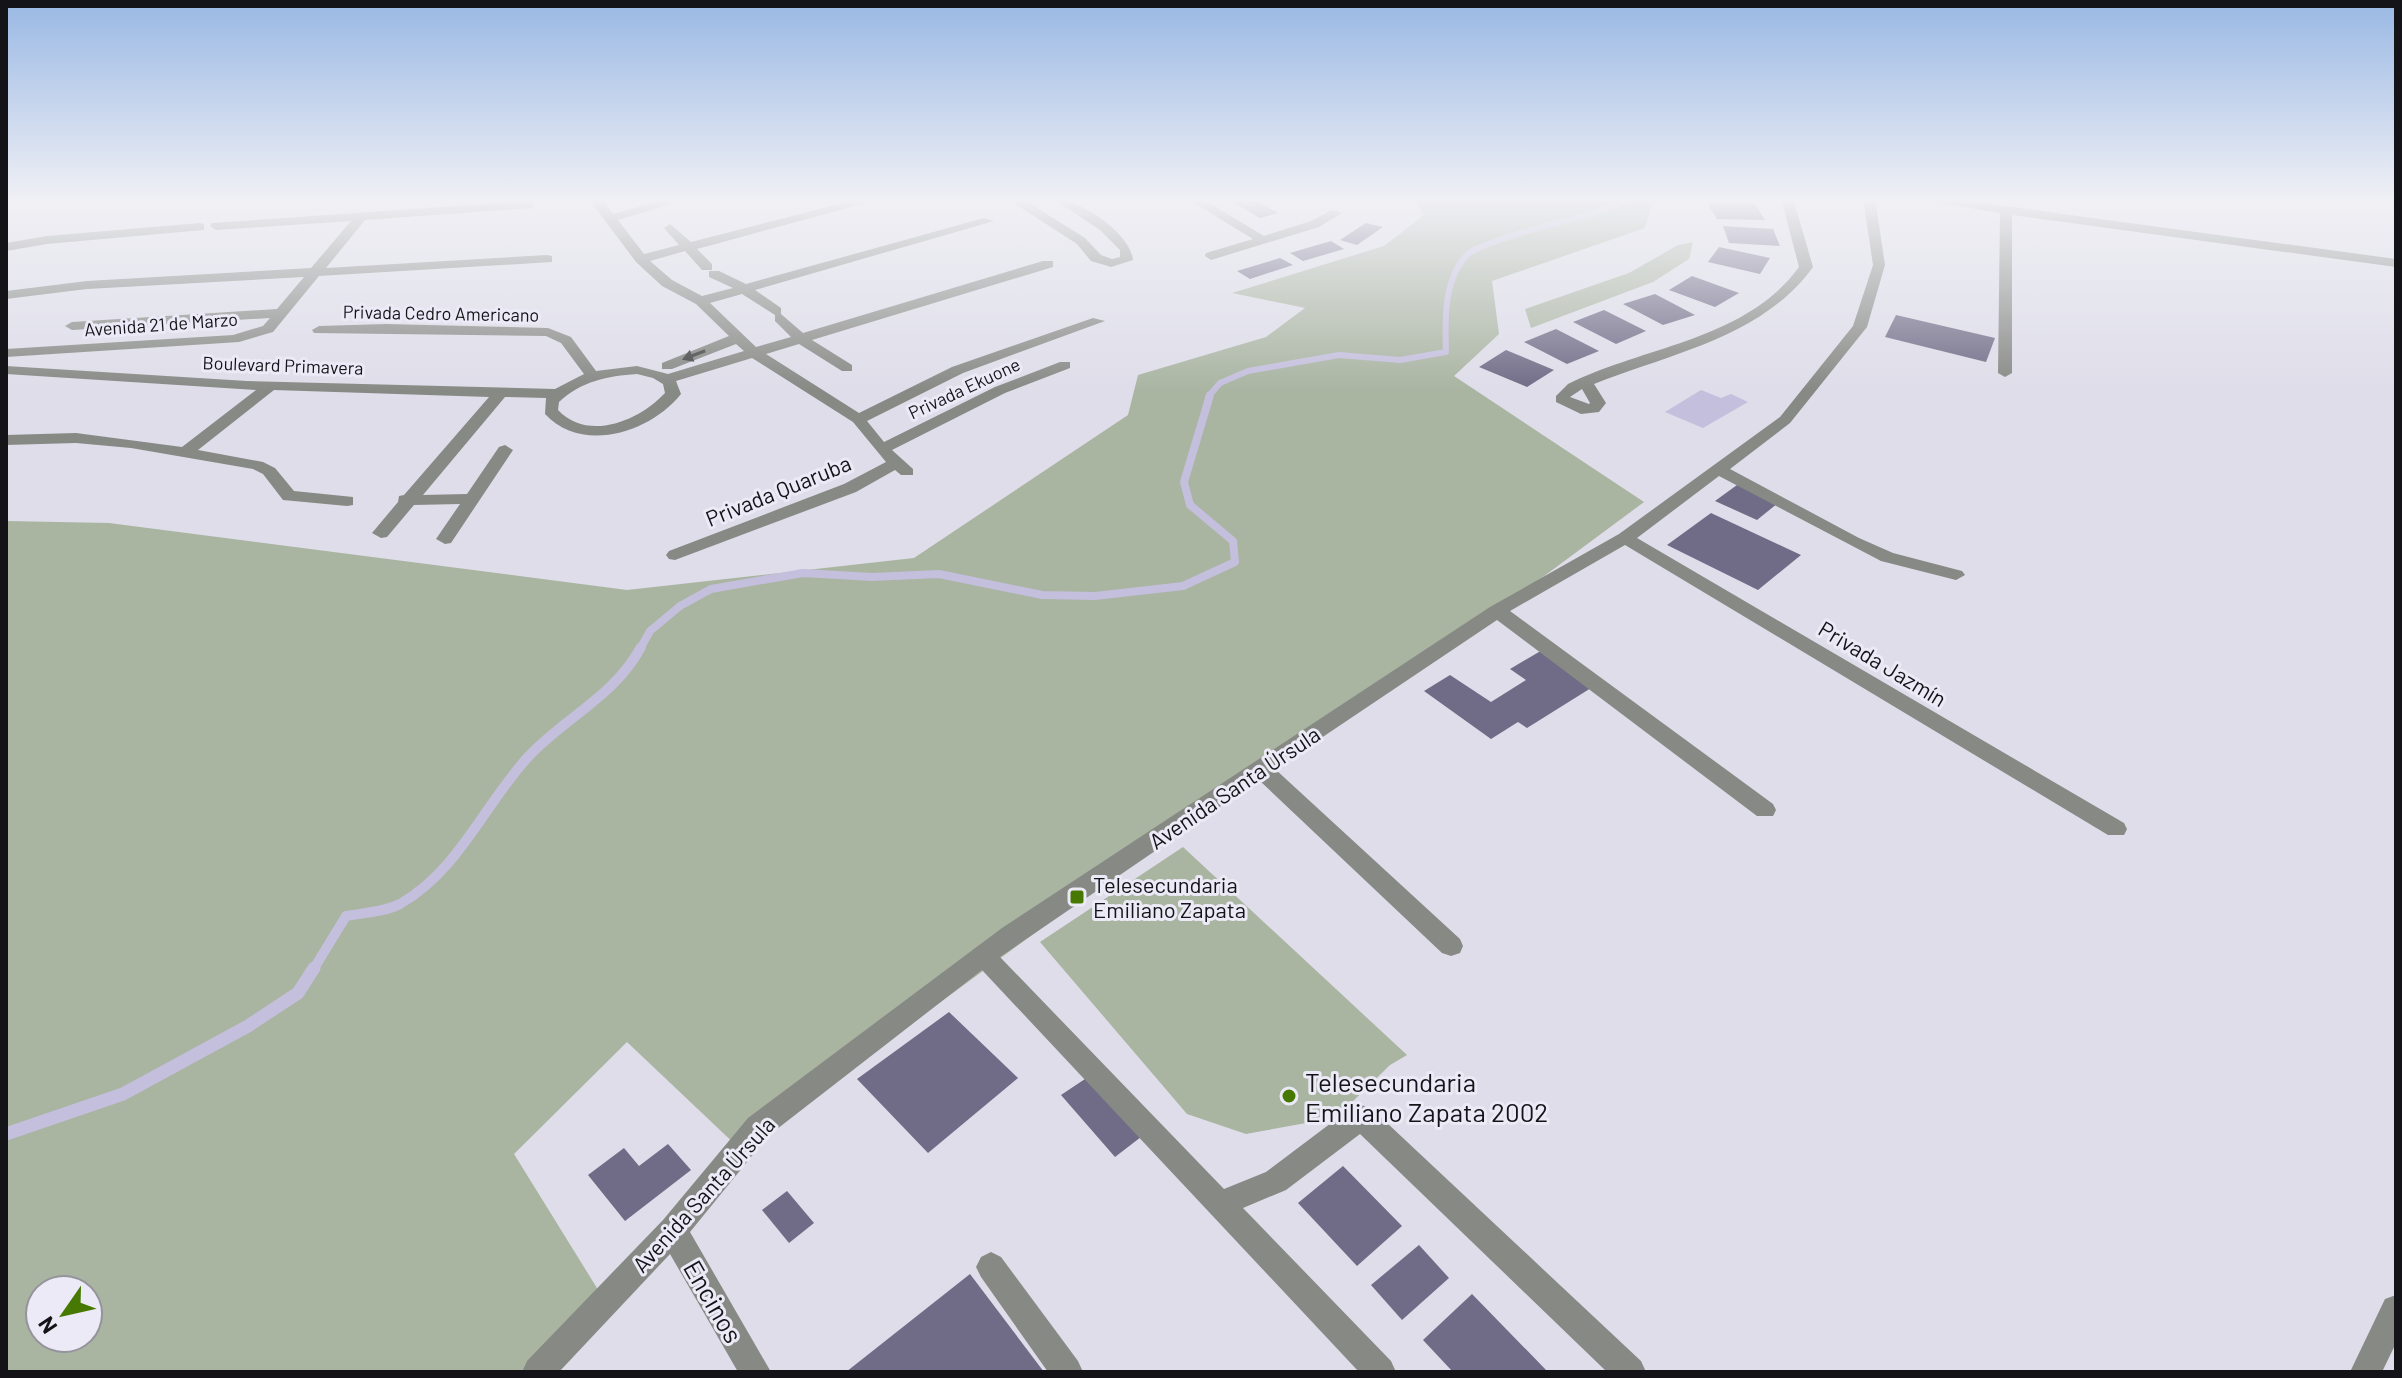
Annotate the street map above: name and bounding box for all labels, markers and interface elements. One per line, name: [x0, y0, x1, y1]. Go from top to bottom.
street label: Privada Cedro Americano: [343, 300, 539, 326]
street label: Avenida 21 de Marzo: [83, 308, 239, 340]
one-way arrow: [682, 349, 706, 362]
street label: Boulevard Primavera: [202, 351, 364, 379]
street label: Privada Ekuone: [905, 353, 1023, 423]
street label: Privada Quaruba: [701, 449, 855, 531]
street label: Privada Jazmín: [1815, 615, 1951, 711]
street label: Avenida Santa Úrsula: [1144, 720, 1324, 854]
place label: Telesecundaria Emiliano Zapata: [1093, 871, 1246, 922]
marker: Telesecundaria Emiliano Zapata: [1068, 888, 1086, 906]
place label: Telesecundaria Emiliano Zapata 2002: [1305, 1066, 1548, 1127]
marker: Telesecundaria Emiliano Zapata 2002: [1280, 1087, 1298, 1105]
street label: Avenida Santa Úrsula: [626, 1111, 780, 1277]
street label: Encinos: [678, 1254, 750, 1348]
north arrow: [24, 1274, 104, 1354]
text: N: [32, 1312, 61, 1339]

